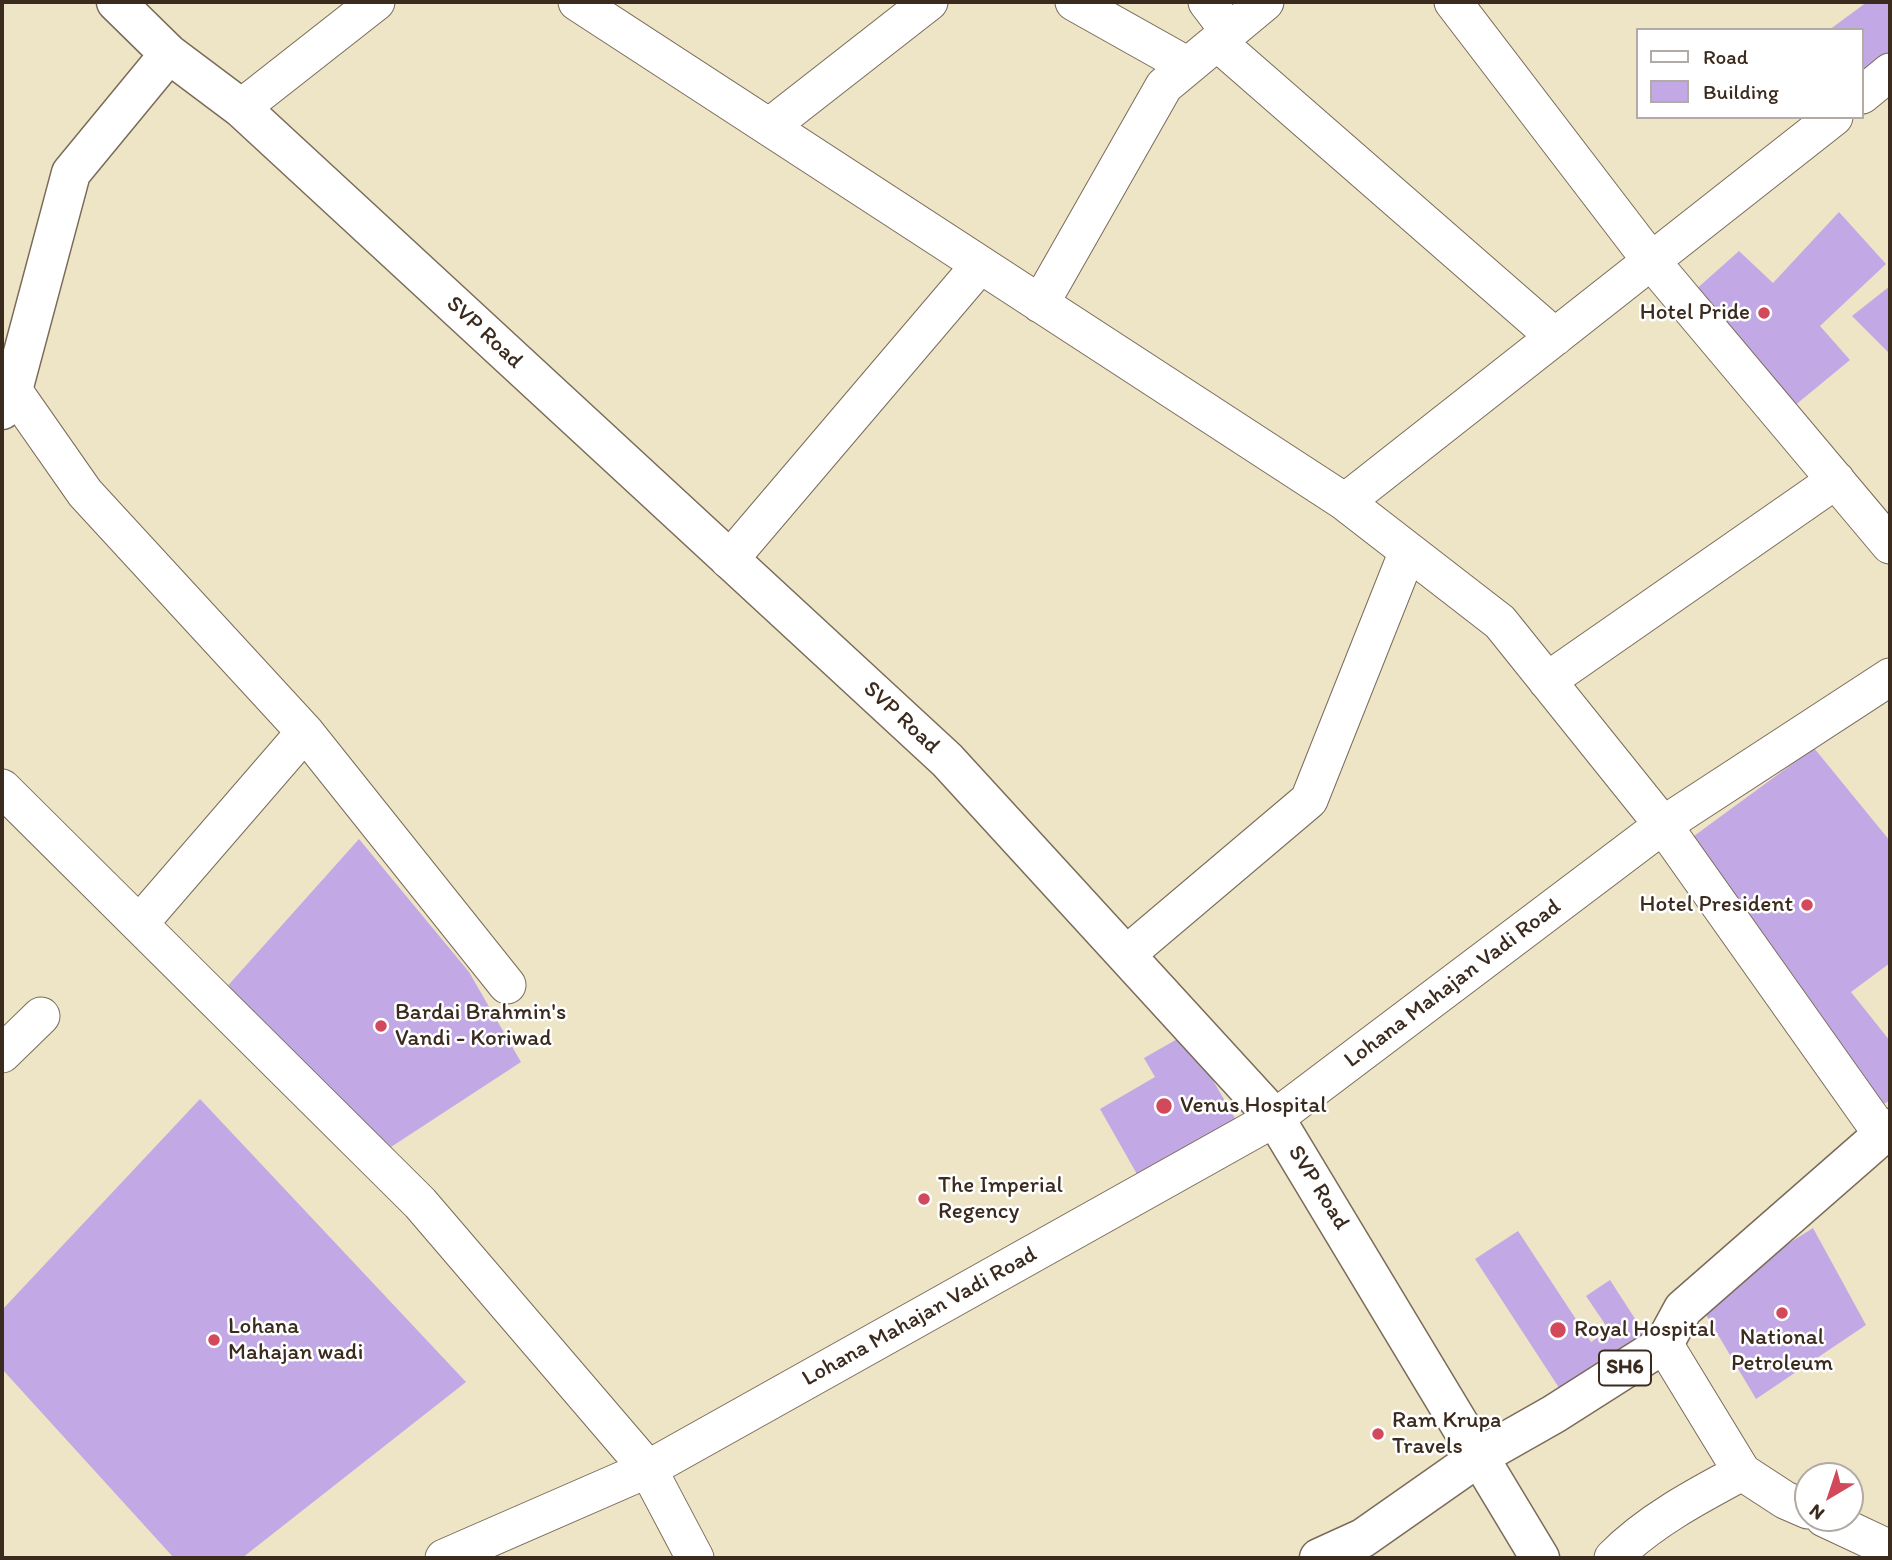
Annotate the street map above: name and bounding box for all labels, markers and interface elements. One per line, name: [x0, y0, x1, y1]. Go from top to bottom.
legend: [1636, 28, 1864, 119]
text: Road: [1703, 44, 1748, 69]
text: Building: [1703, 79, 1779, 104]
street label: SVP Road: [440, 291, 528, 375]
place label: Hotel Pride: [1640, 299, 1750, 327]
marker: Hotel Pride: [1756, 305, 1772, 321]
street label: SVP Road: [857, 676, 945, 760]
place label: Hotel President: [1640, 891, 1793, 919]
street label: Lohana Mahajan Vadi Road: [1339, 894, 1567, 1074]
marker: Hotel President: [1799, 897, 1815, 913]
place label: Bardai Brahmin's Vandi - Koriwad: [395, 999, 566, 1053]
marker: Bardai Brahmin's Vandi - Koriwad: [373, 1018, 389, 1034]
place label: Venus Hospital: [1180, 1092, 1327, 1120]
marker: Venus Hospital: [1154, 1096, 1174, 1116]
street label: SVP Road: [1281, 1141, 1355, 1235]
place label: The Imperial Regency: [938, 1172, 1063, 1226]
marker: The Imperial Regency: [916, 1191, 932, 1207]
street label: Lohana Mahajan Vadi Road: [798, 1241, 1042, 1393]
marker: National Petroleum: [1774, 1305, 1790, 1321]
place label: Lohana Mahajan wadi: [228, 1313, 363, 1367]
place label: Royal Hospital: [1574, 1316, 1716, 1344]
marker: Royal Hospital: [1548, 1320, 1568, 1340]
place label: National Petroleum: [1731, 1324, 1833, 1378]
marker: Lohana Mahajan wadi: [206, 1332, 222, 1348]
road number: SH6: [1599, 1350, 1651, 1386]
place label: Ram Krupa Travels: [1392, 1407, 1501, 1461]
marker: Ram Krupa Travels: [1370, 1426, 1386, 1442]
north arrow: [1794, 1462, 1864, 1532]
text: N: [1805, 1499, 1829, 1525]

